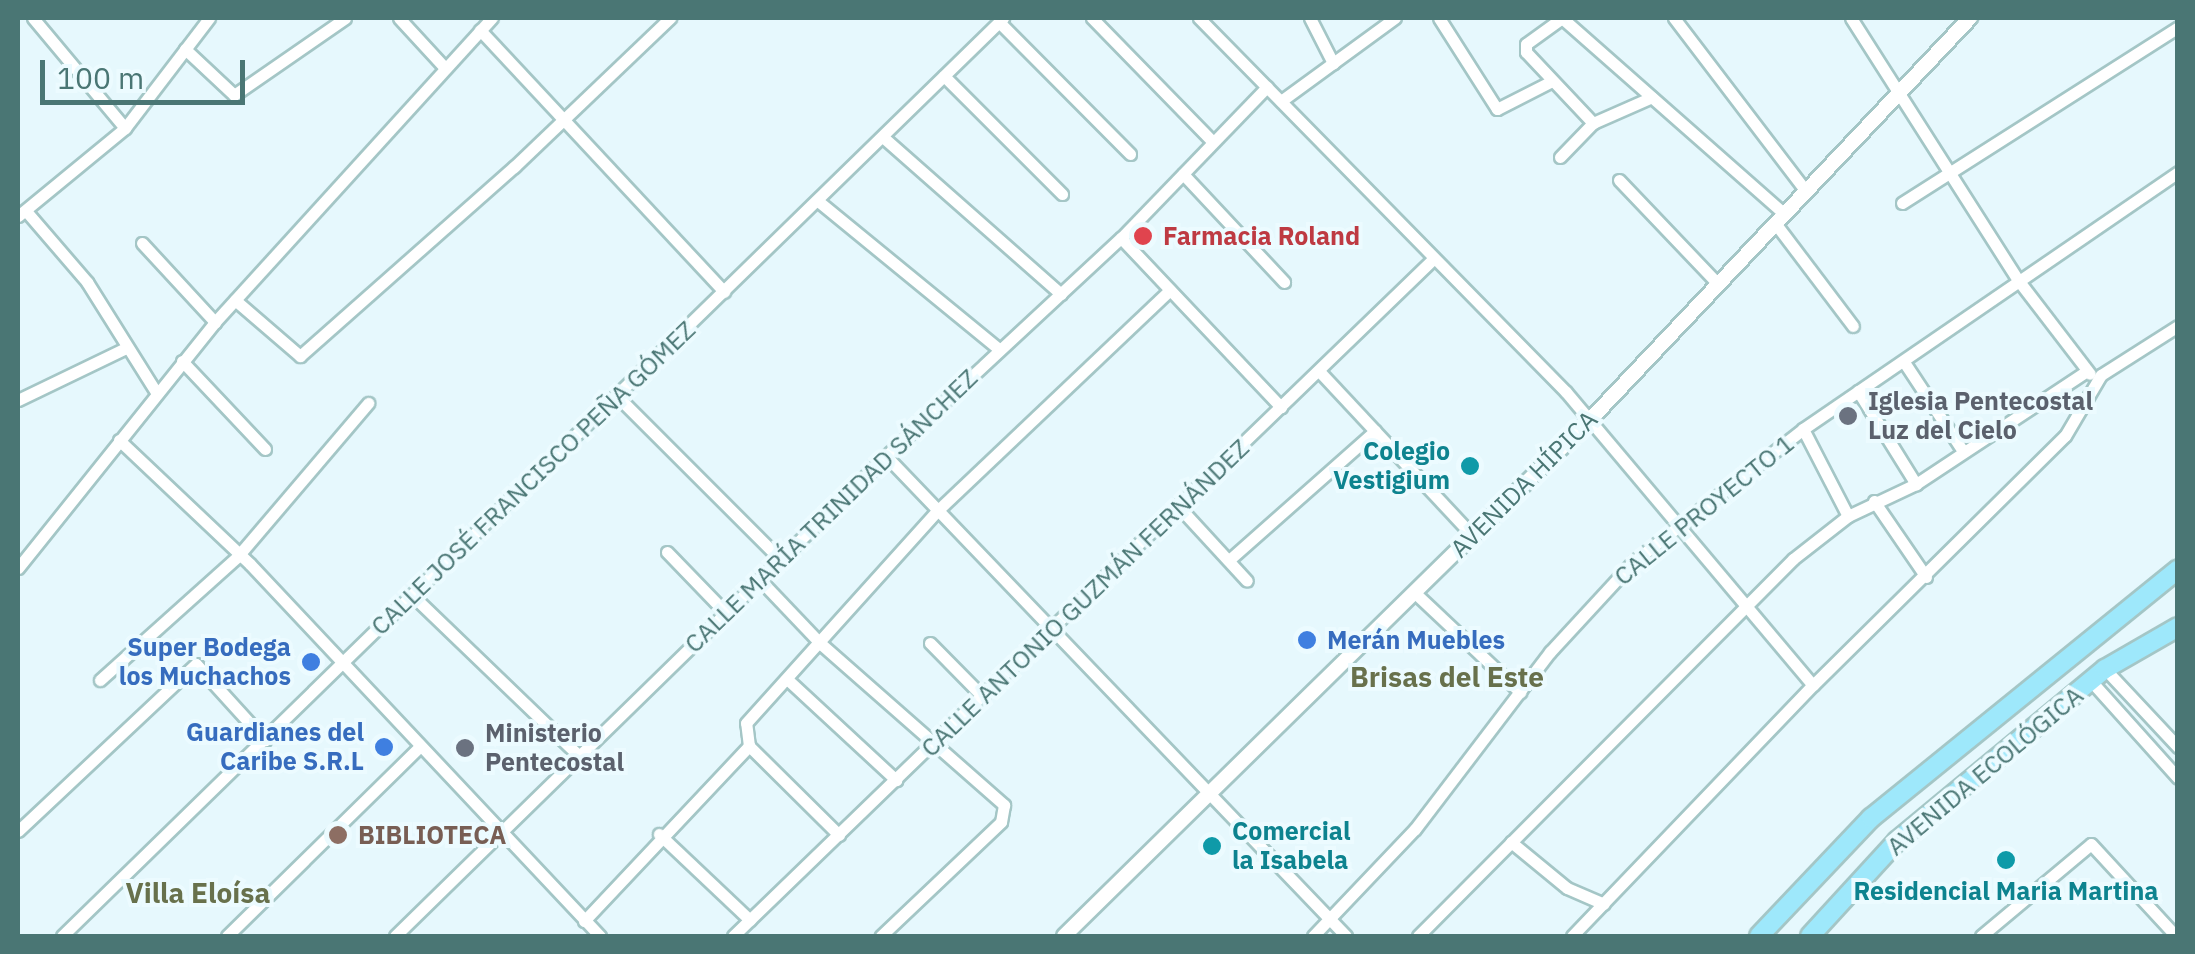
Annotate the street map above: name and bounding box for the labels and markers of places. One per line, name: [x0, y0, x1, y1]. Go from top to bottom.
place label: Farmacia Roland: [1163, 221, 1360, 251]
marker: Farmacia Roland: [1132, 225, 1154, 247]
place label: Iglesia Pentecostal Luz del Cielo: [1868, 387, 2093, 446]
marker: Iglesia Pentecostal Luz del Cielo: [1837, 405, 1859, 427]
place label: Colegio Vestigium: [1333, 437, 1450, 496]
marker: Colegio Vestigium: [1459, 455, 1481, 477]
place label: Merán Muebles: [1327, 625, 1505, 655]
marker: Merán Muebles: [1296, 629, 1318, 651]
place label: Super Bodega los Muchachos: [119, 633, 291, 692]
marker: Super Bodega los Muchachos: [300, 651, 322, 673]
place label: Guardianes del Caribe S.R.L: [186, 718, 364, 777]
place label: Ministerio Pentecostal: [485, 719, 624, 778]
marker: Guardianes del Caribe S.R.L: [373, 736, 395, 758]
marker: Ministerio Pentecostal: [454, 737, 476, 759]
place label: Comercial la Isabela: [1232, 817, 1351, 876]
place label: BIBLIOTECA: [358, 820, 506, 850]
marker: BIBLIOTECA: [327, 824, 349, 846]
marker: Comercial la Isabela: [1201, 835, 1223, 857]
marker: Residencial Maria Martina: [1995, 849, 2017, 871]
place label: Residencial Maria Martina: [1853, 876, 2159, 906]

